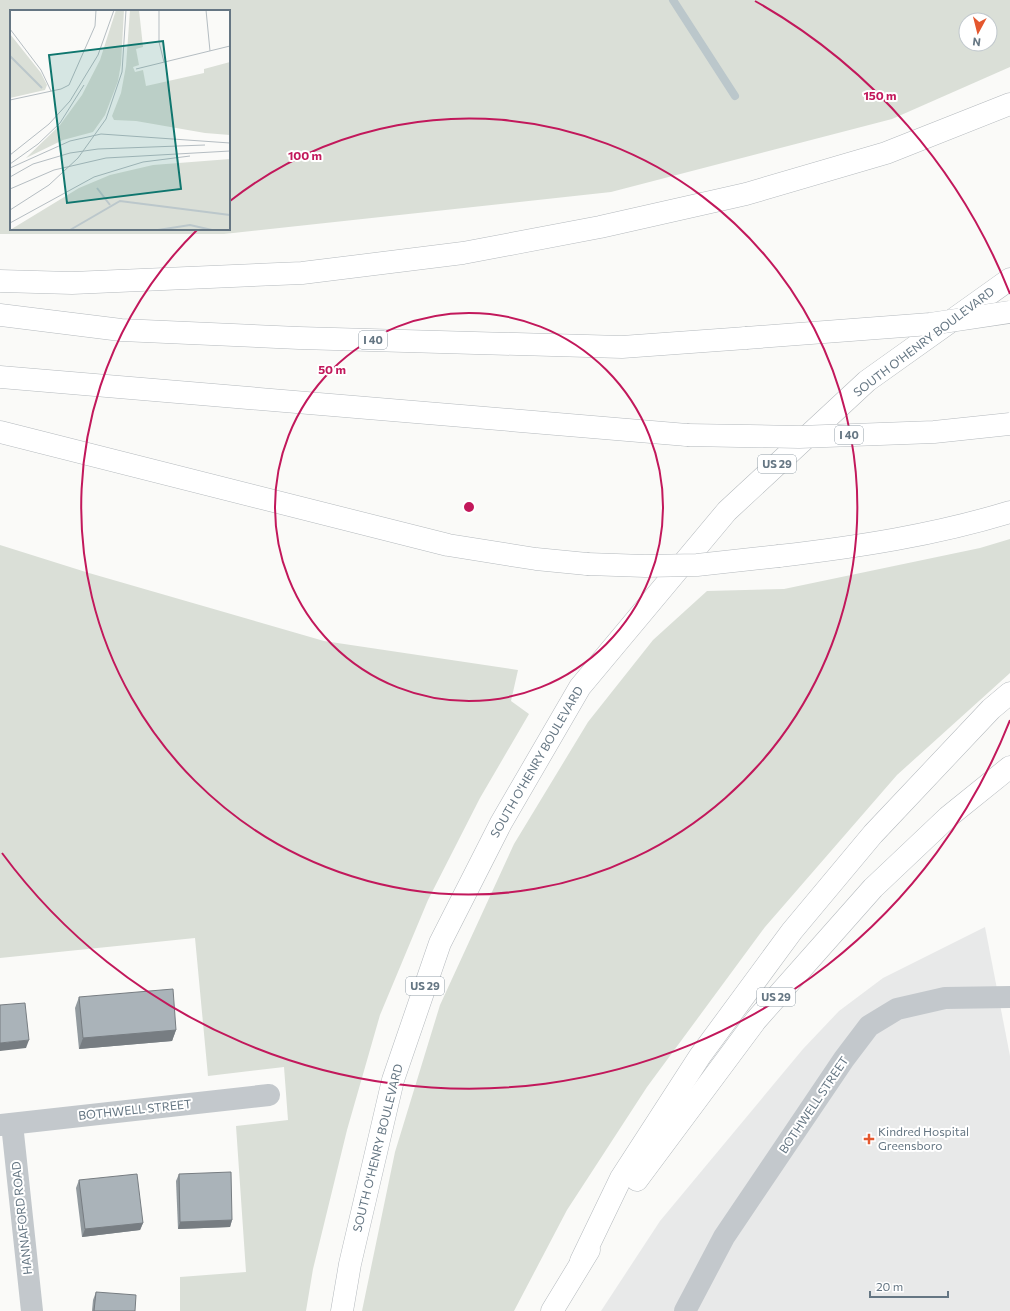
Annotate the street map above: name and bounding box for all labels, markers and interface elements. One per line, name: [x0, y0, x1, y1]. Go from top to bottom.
inset map: [10, 10, 230, 230]
north arrow: [958, 12, 998, 52]
text: N: [972, 35, 982, 49]
text: 150 m: [863, 88, 897, 102]
text: 100 m: [288, 148, 322, 162]
street label: SOUTH O'HENRY BOULEVARD: [850, 284, 997, 399]
road number: I 40: [359, 331, 387, 349]
text: 50 m: [318, 362, 346, 376]
road number: I 40: [835, 426, 863, 444]
road number: US 29: [758, 455, 796, 473]
centre of rings: [462, 500, 476, 514]
street label: SOUTH O'HENRY BOULEVARD: [487, 683, 585, 840]
road number: US 29: [406, 977, 444, 995]
road number: US 29: [757, 988, 795, 1006]
street label: BOTHWELL STREET: [776, 1053, 851, 1156]
street label: SOUTH O'HENRY BOULEVARD: [349, 1062, 405, 1233]
street label: BOTHWELL STREET: [78, 1096, 193, 1122]
place label: Kindred Hospital Greensboro: [878, 1124, 969, 1152]
marker: Kindred Hospital Greensboro: [863, 1133, 875, 1145]
street label: HANNAFORD ROAD: [8, 1161, 34, 1275]
scale bar: [870, 1273, 948, 1299]
text: 20 m: [876, 1279, 903, 1293]

